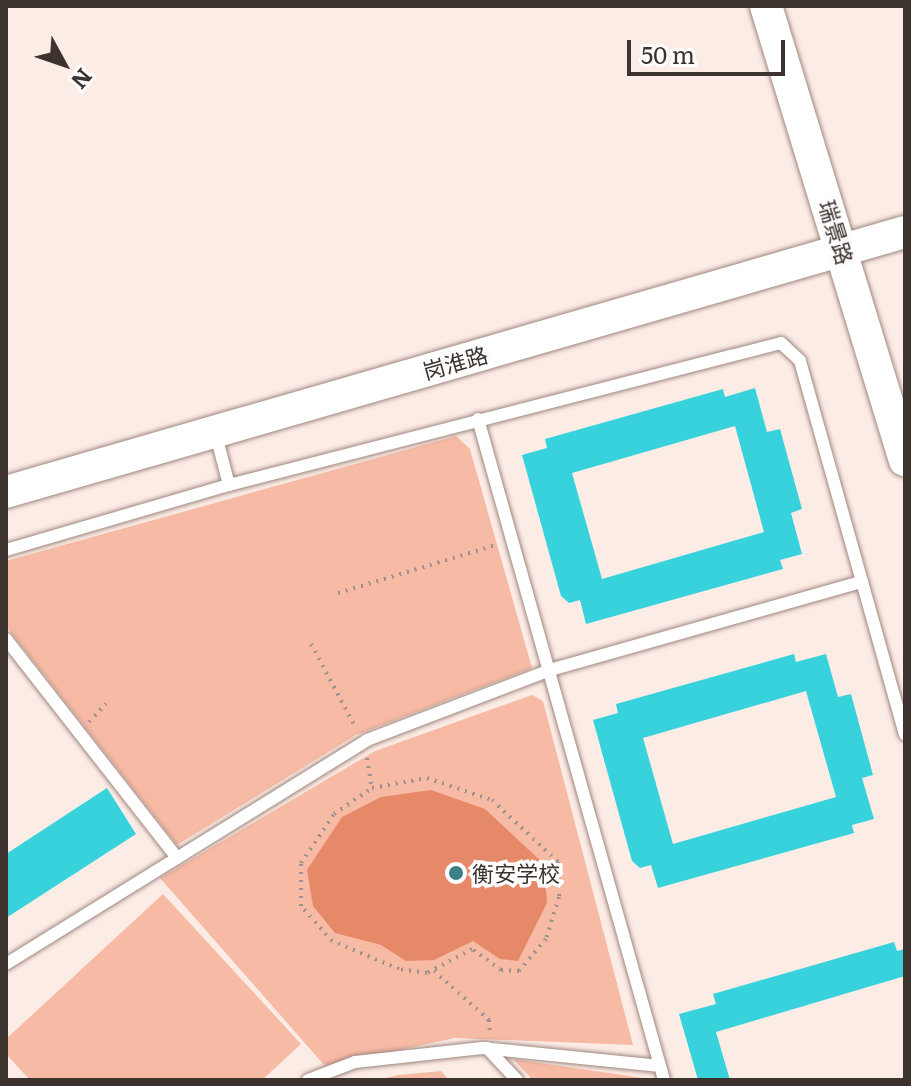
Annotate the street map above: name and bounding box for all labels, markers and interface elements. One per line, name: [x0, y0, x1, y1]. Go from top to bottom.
north arrow: [24, 24, 104, 104]
scale bar: [631, 24, 789, 74]
text: 50 m: [641, 36, 695, 71]
text: N: [64, 62, 101, 97]
street label: 瑞景路: [815, 197, 859, 267]
street label: 岗淮路: [420, 340, 490, 384]
place label: 衡安学校: [472, 860, 560, 886]
marker: 衡安学校: [447, 864, 465, 882]

